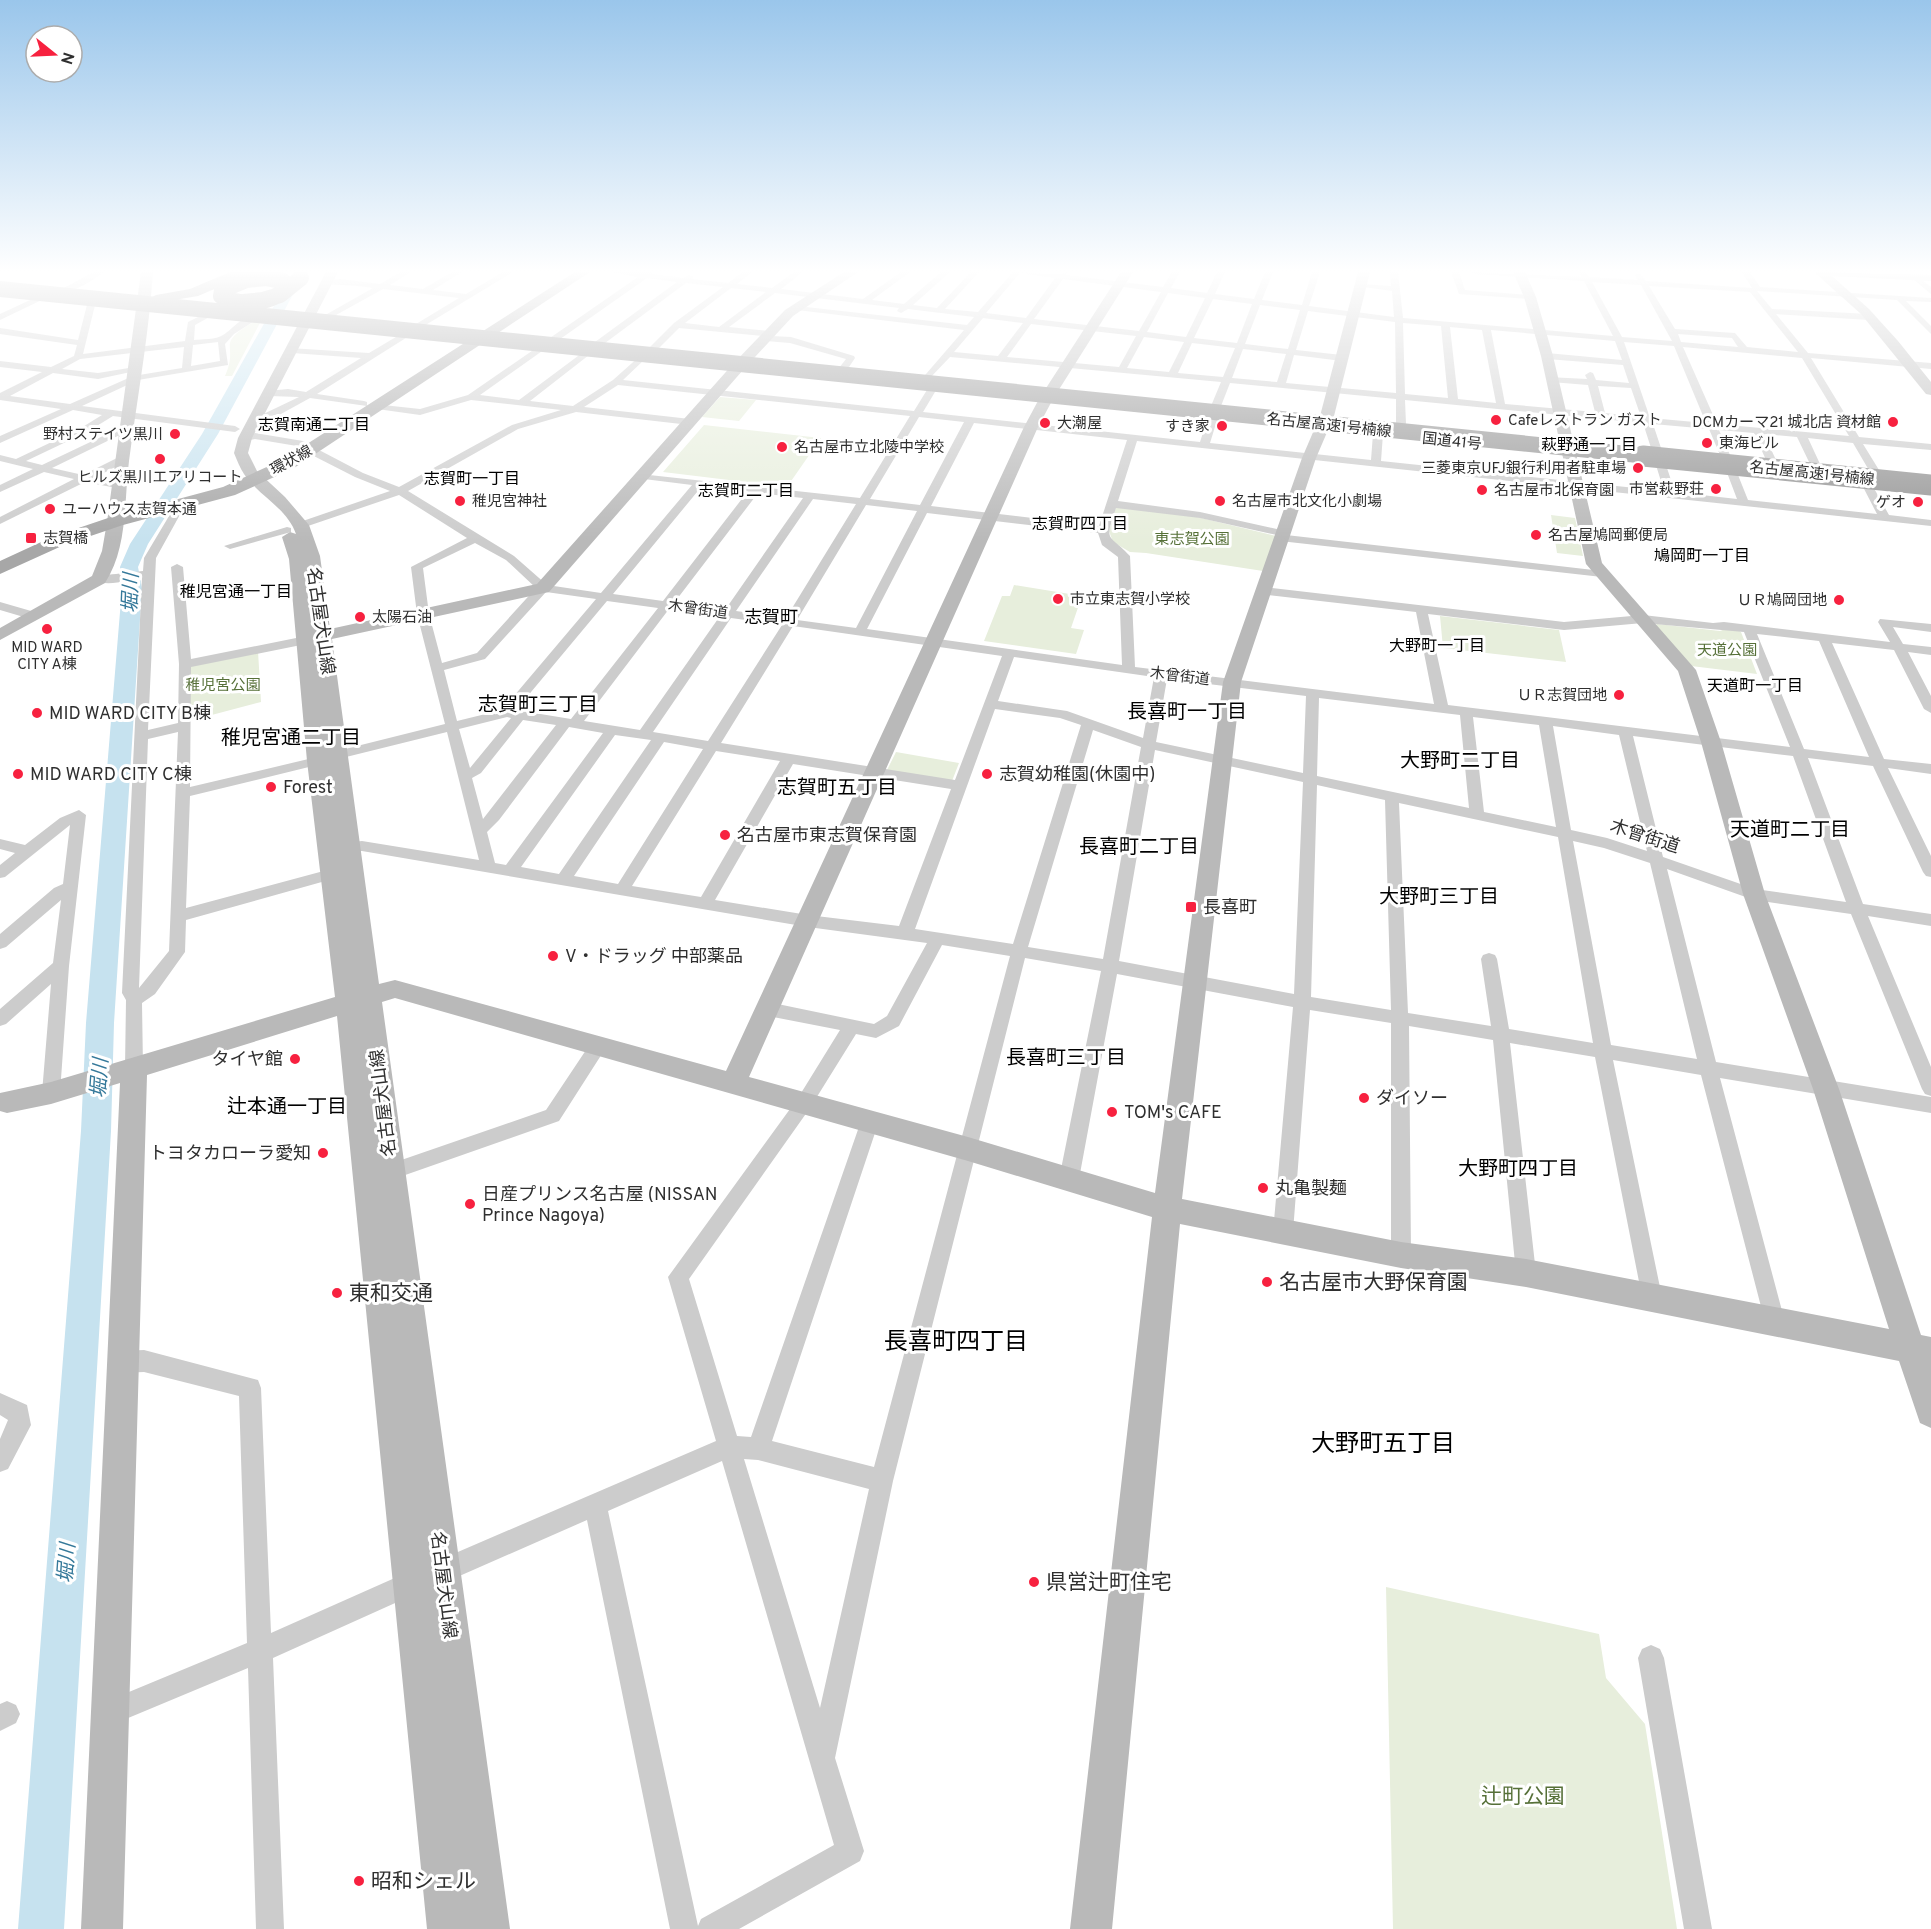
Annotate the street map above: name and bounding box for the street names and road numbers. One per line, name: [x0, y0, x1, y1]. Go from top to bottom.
street label: 名古屋高速1号楠線: [1265, 410, 1392, 443]
street label: 国道41号: [1421, 430, 1483, 455]
street label: 環状線: [267, 441, 316, 481]
street label: 名古屋高速1号楠線: [1748, 458, 1875, 491]
street label: 名古屋犬山線: [301, 566, 338, 676]
street label: 木曾街道: [667, 597, 729, 624]
street label: 木曾街道: [1149, 664, 1211, 691]
street label: 木曾街道: [1607, 815, 1682, 859]
street label: 名古屋犬山線: [366, 1048, 402, 1158]
street label: 名古屋犬山線: [425, 1530, 461, 1640]

